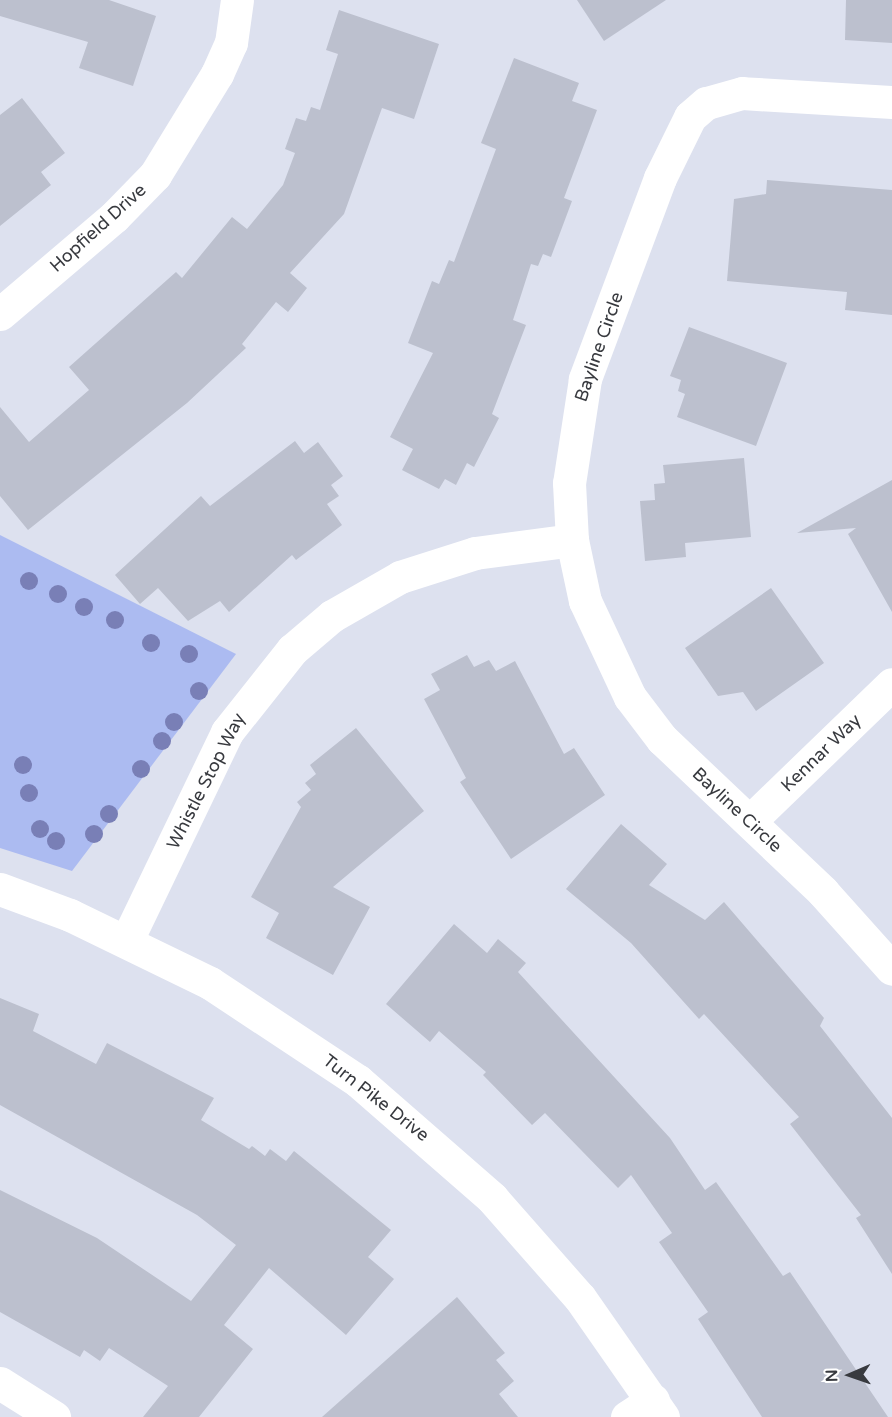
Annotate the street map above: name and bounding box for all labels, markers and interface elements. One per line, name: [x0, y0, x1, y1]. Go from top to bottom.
street label: Hopfield Drive: [45, 179, 151, 277]
street label: Bayline Circle: [570, 289, 628, 405]
street label: Whistle Stop Way: [162, 709, 250, 853]
street label: Kennar Way: [776, 709, 866, 797]
street label: Bayline Circle: [688, 763, 786, 857]
street label: Turn Pike Drive: [319, 1050, 433, 1146]
north arrow: [820, 1345, 880, 1405]
text: N: [822, 1369, 842, 1382]

